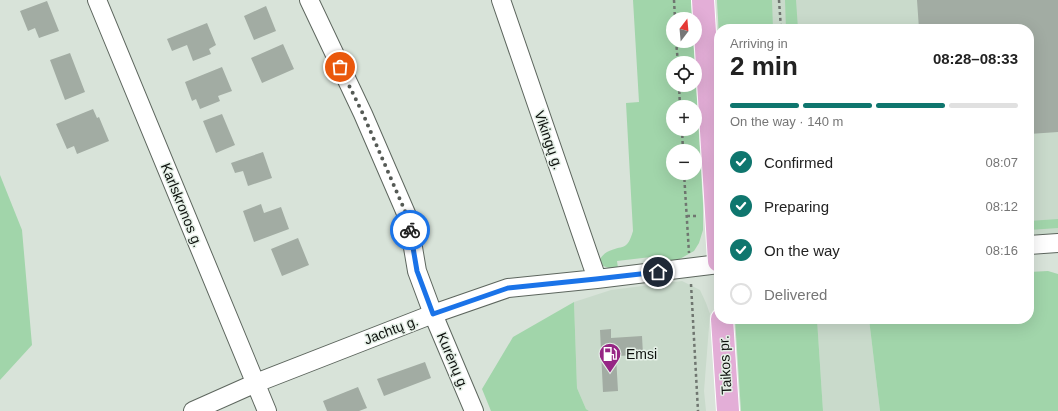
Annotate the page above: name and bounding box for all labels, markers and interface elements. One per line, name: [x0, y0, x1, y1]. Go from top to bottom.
north arrow: [666, 12, 702, 48]
map controls: [666, 12, 702, 180]
text: Arriving in: [730, 36, 788, 51]
pin: [323, 50, 357, 84]
text: 08:28–08:33: [933, 50, 1018, 67]
text: 2 min: [730, 51, 798, 81]
icon: bag: [329, 56, 351, 78]
button: locate: [666, 56, 702, 92]
button: +: [666, 100, 702, 136]
street label: Vikingų g.: [531, 108, 567, 172]
text: On the way · 140 m: [730, 114, 843, 129]
button: −: [666, 144, 702, 180]
icon: check: [730, 151, 752, 173]
text: Confirmed: [764, 154, 833, 171]
text: 08:07: [985, 155, 1018, 170]
street label: Karlskronos g.: [158, 161, 206, 249]
icon: check: [730, 195, 752, 217]
text: Preparing: [764, 198, 829, 215]
text: 08:12: [985, 199, 1018, 214]
courier: [390, 210, 430, 250]
icon: bike: [399, 219, 421, 241]
icon: check: [730, 239, 752, 261]
text: On the way: [764, 242, 840, 259]
text: 08:16: [985, 243, 1018, 258]
pin: [641, 255, 675, 289]
icon: home: [647, 261, 669, 283]
text: Delivered: [764, 286, 827, 303]
street label: Jachtų g.: [362, 312, 420, 348]
street label: Kurėnų g.: [434, 330, 472, 392]
street label: Taikos pr.: [715, 335, 735, 395]
fuel station icon: Emsi: [597, 341, 623, 374]
place label: Emsi: [626, 346, 657, 362]

